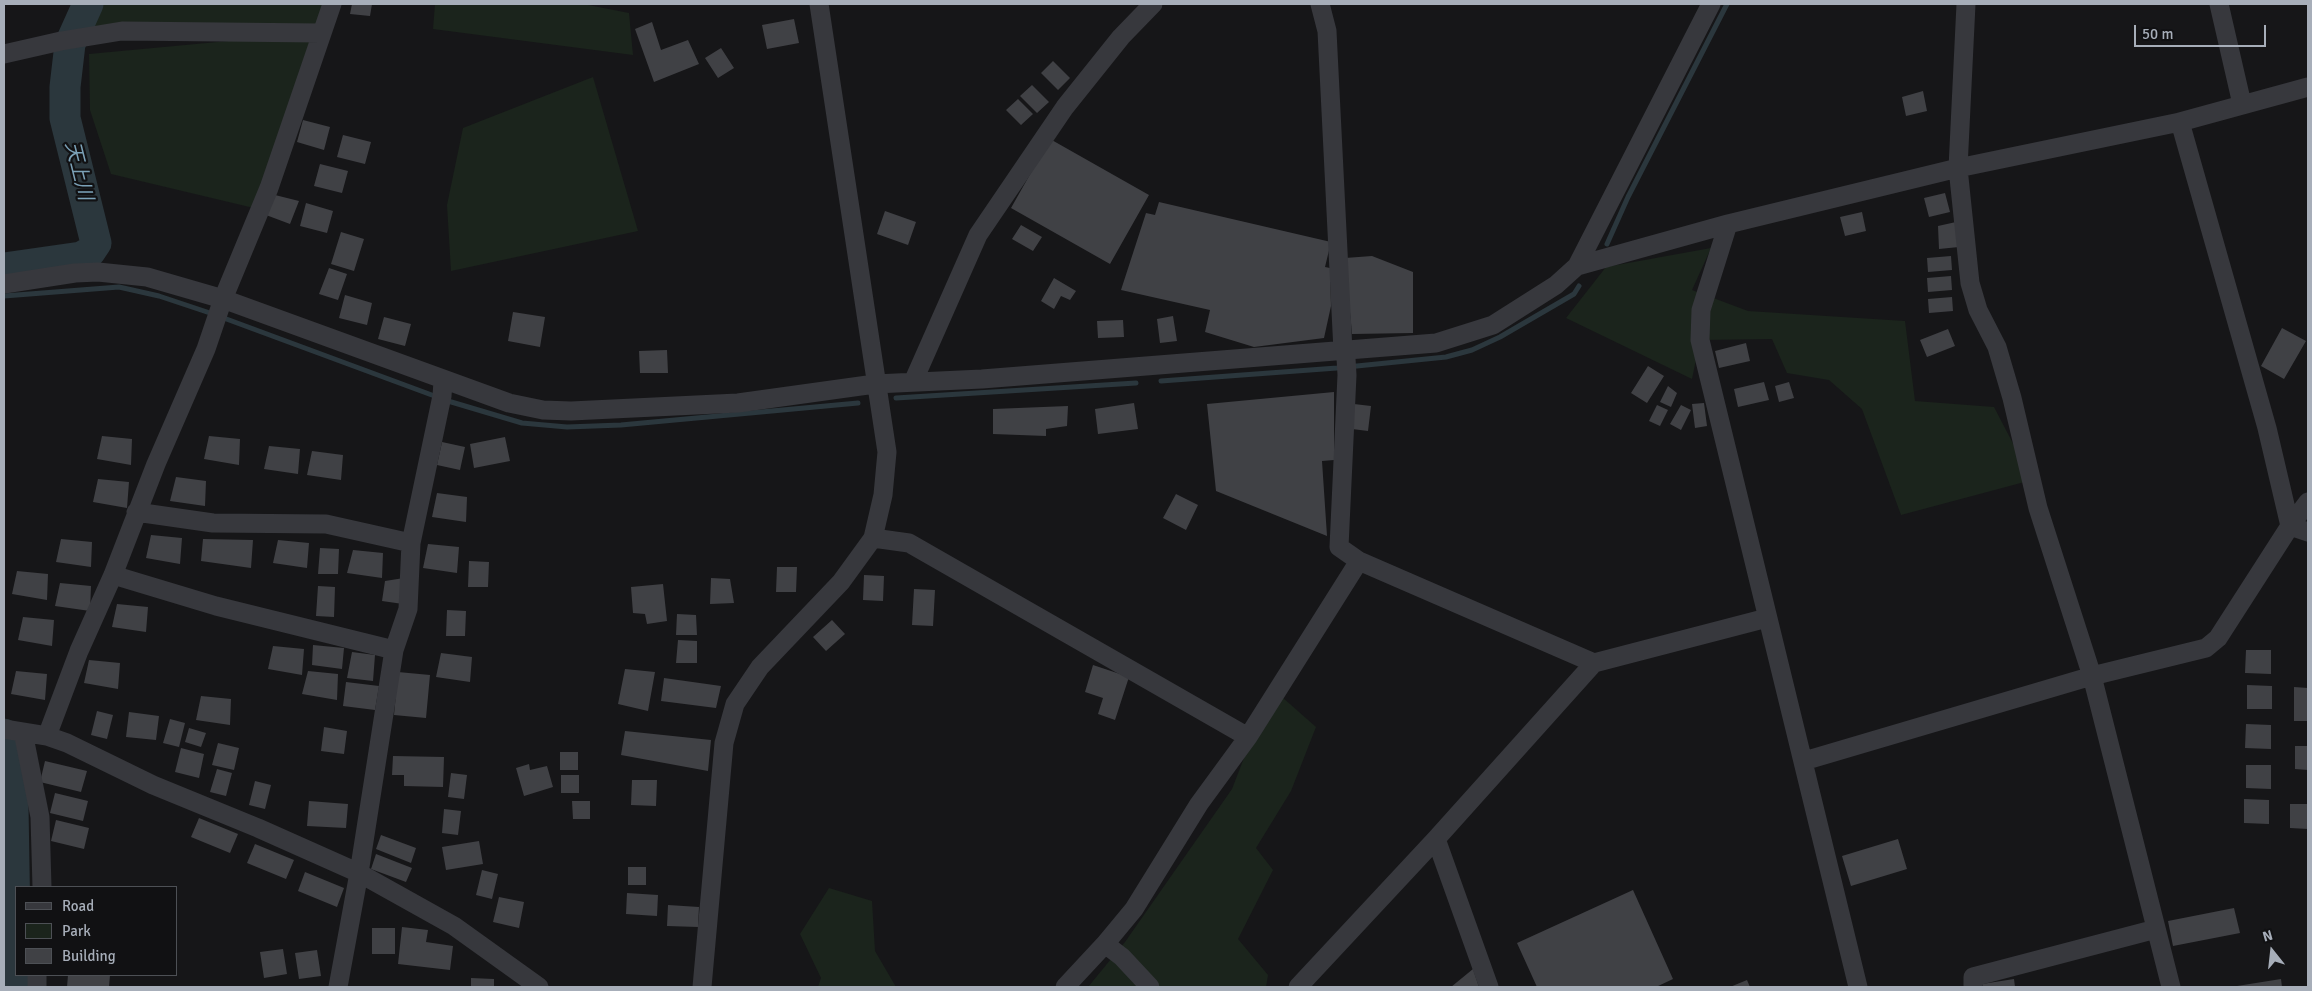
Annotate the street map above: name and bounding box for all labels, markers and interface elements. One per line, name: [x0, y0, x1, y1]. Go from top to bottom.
scale bar: [2137, 15, 2270, 47]
text: 50 m: [2142, 25, 2173, 43]
water label: 天上川: [59, 139, 97, 203]
legend: [15, 886, 178, 976]
text: Road: [62, 897, 94, 915]
text: Park: [62, 922, 91, 940]
north arrow: [2247, 926, 2297, 976]
text: N: [2261, 927, 2275, 946]
text: Building: [62, 947, 116, 965]

